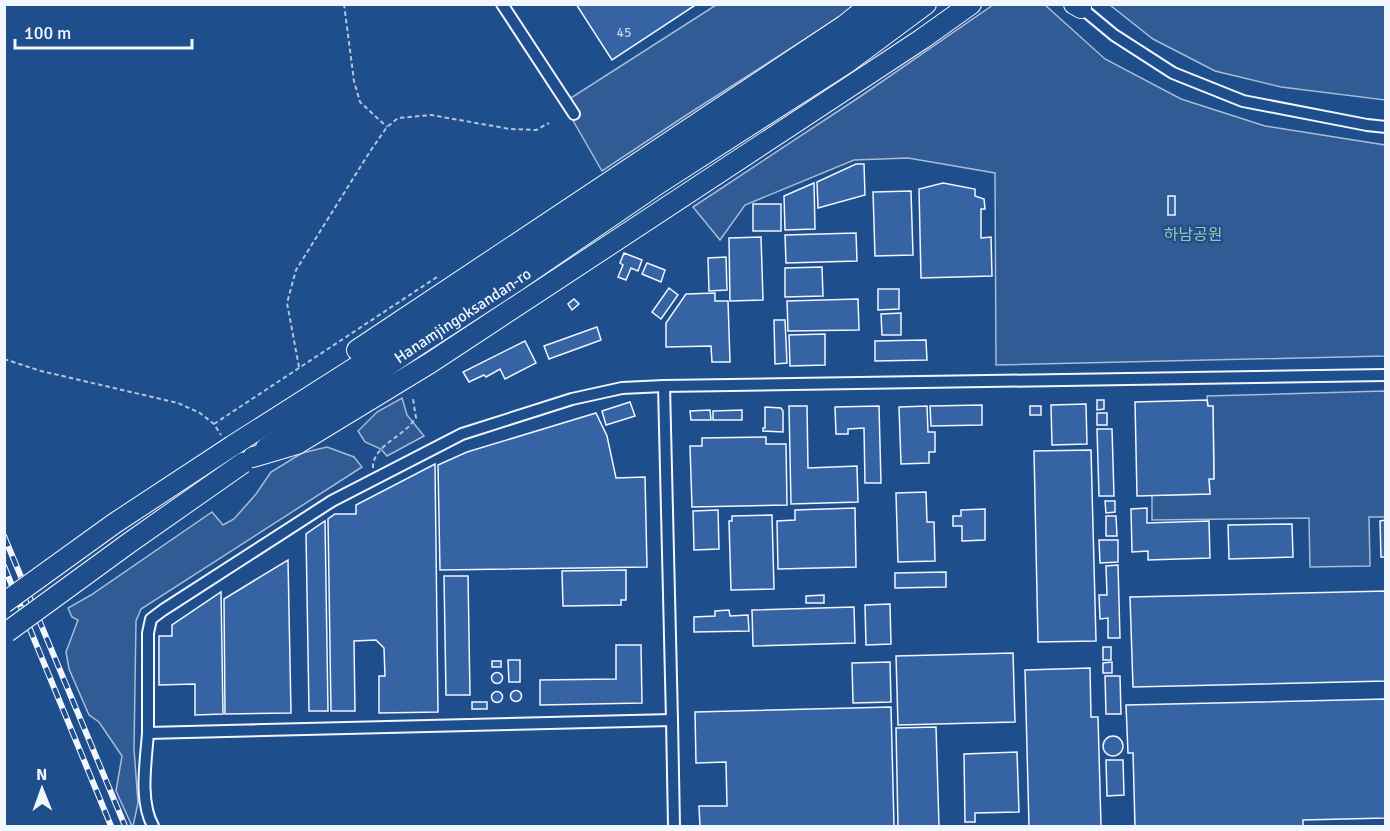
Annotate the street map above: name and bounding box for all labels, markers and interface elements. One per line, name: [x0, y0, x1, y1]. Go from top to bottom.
scale bar: [15, 12, 192, 50]
text: 100 m: [24, 22, 71, 44]
house number: 45: [616, 24, 632, 41]
park label: 하남공원: [1164, 225, 1222, 245]
street label: Hanamjingoksandan-ro: [391, 264, 535, 368]
north arrow: [12, 759, 72, 819]
text: N: [36, 765, 47, 785]

